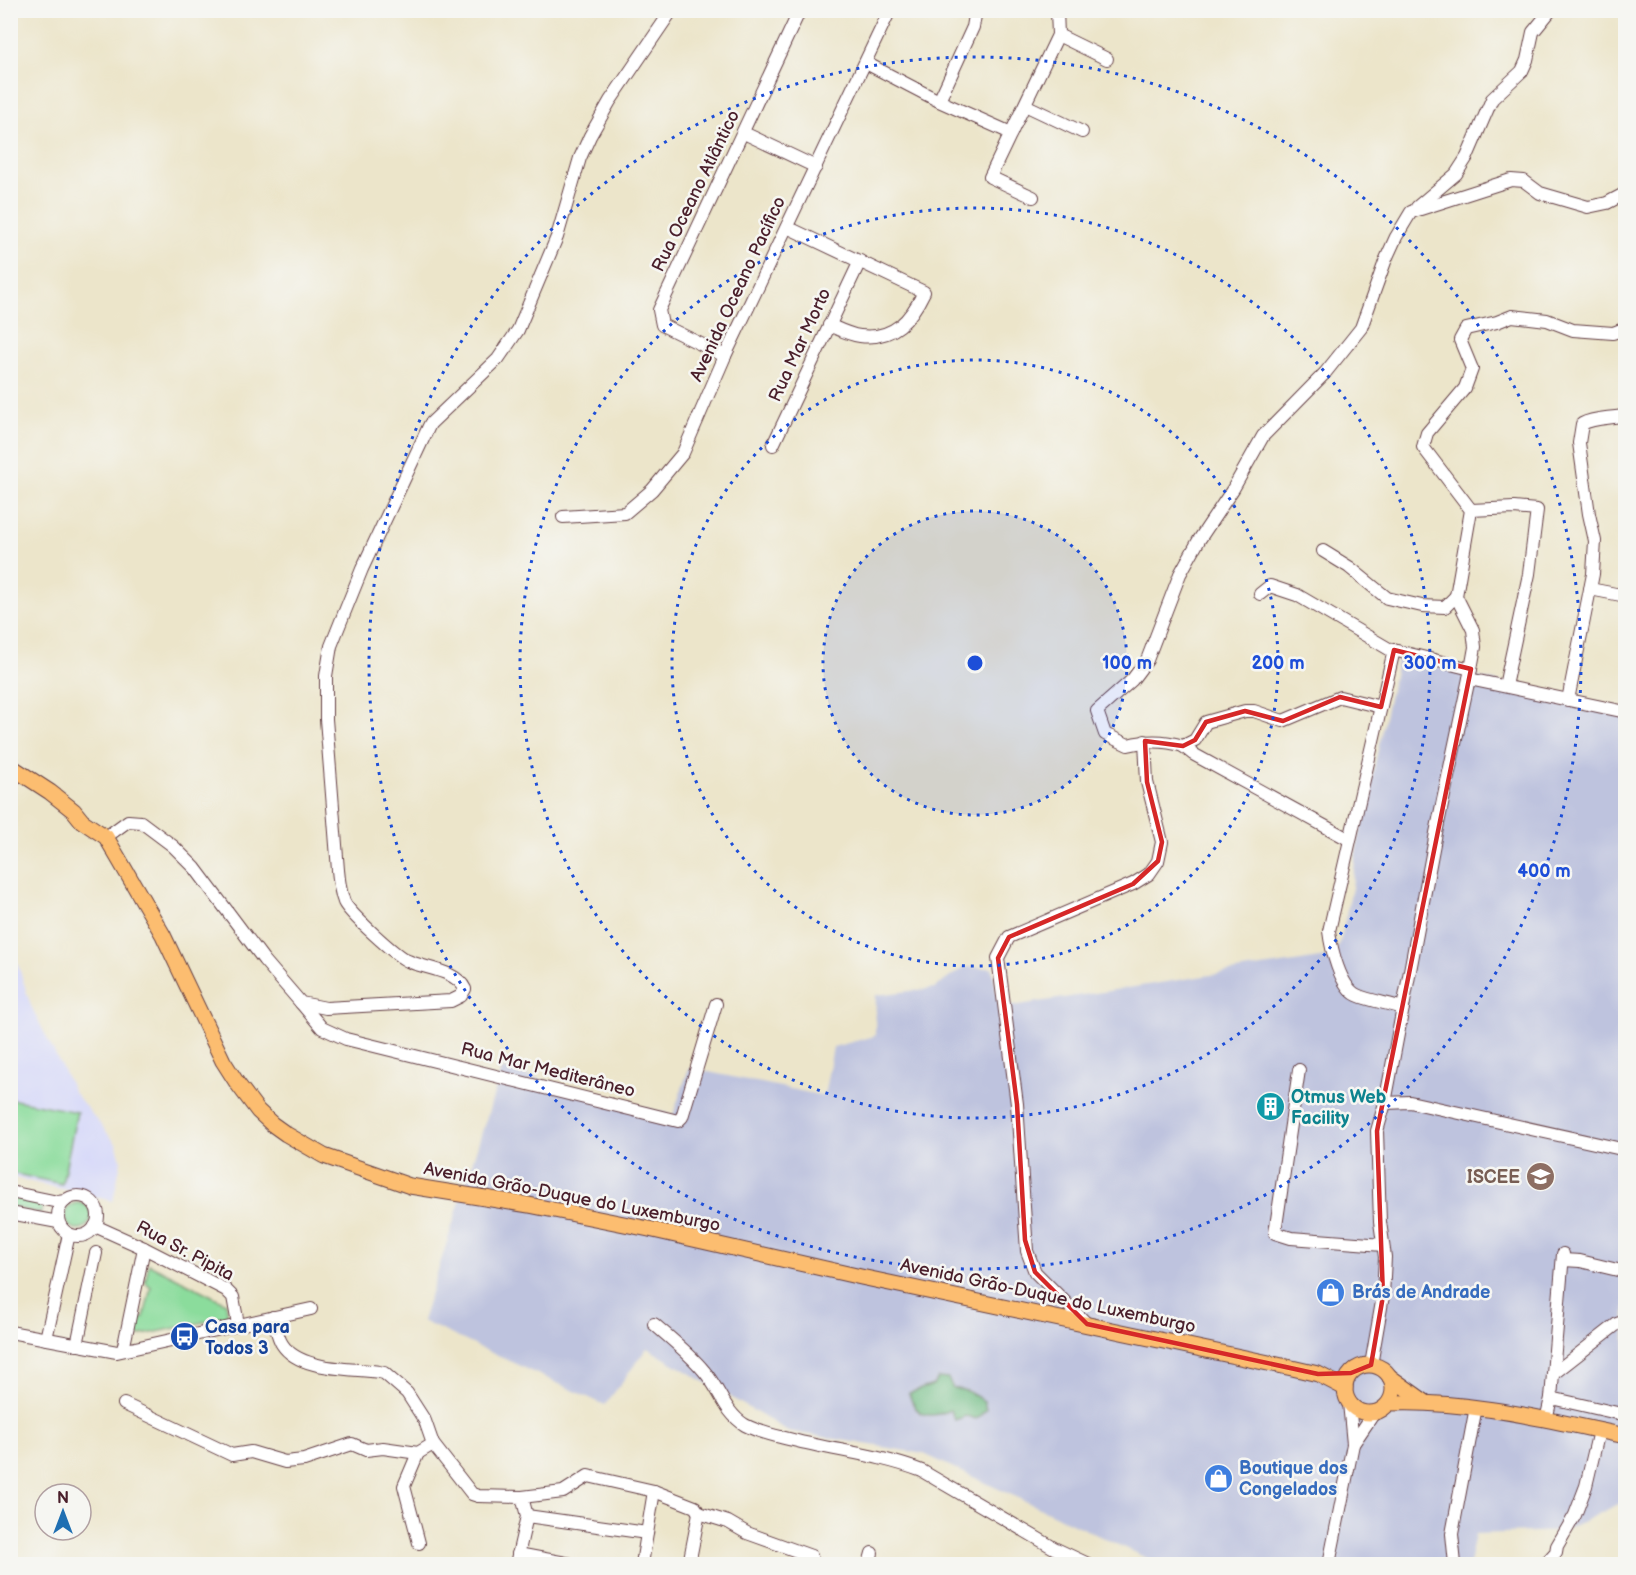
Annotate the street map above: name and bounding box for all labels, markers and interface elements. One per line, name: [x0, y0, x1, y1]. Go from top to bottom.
street label: Rua Oceano Atlântico: [648, 107, 744, 275]
street label: Avenida Oceano Pacífico: [686, 193, 790, 385]
street label: Rua Mar Morto: [765, 285, 835, 405]
centre of rings: [965, 653, 985, 673]
text: 100 m: [1102, 653, 1152, 674]
text: 200 m: [1251, 653, 1305, 674]
text: 300 m: [1403, 653, 1457, 674]
text: 400 m: [1517, 861, 1571, 882]
street label: Rua Mar Mediterâneo: [459, 1038, 637, 1102]
place label: Otmus Web Facility: [1291, 1087, 1387, 1129]
building icon: Otmus Web Facility: [1254, 1091, 1286, 1123]
street label: Avenida Grão-Duque do Luxemburgo: [422, 1158, 722, 1236]
school or university icon: ISCEE: [1525, 1161, 1557, 1193]
place label: ISCEE: [1467, 1167, 1520, 1188]
street label: Rua Sr. Pipita: [133, 1216, 237, 1286]
street label: Avenida Grão-Duque do Luxemburgo: [898, 1254, 1198, 1338]
shop icon: Brás de Andrade: [1315, 1276, 1347, 1308]
place label: Brás de Andrade: [1352, 1282, 1490, 1303]
place label: Casa para Todos 3: [205, 1317, 290, 1359]
bus stop icon: Casa para Todos 3: [168, 1321, 200, 1353]
place label: Boutique dos Congelados: [1239, 1458, 1348, 1500]
shop icon: Boutique dos Congelados: [1202, 1462, 1234, 1494]
north arrow: [33, 1482, 93, 1542]
text: N: [57, 1489, 69, 1508]

